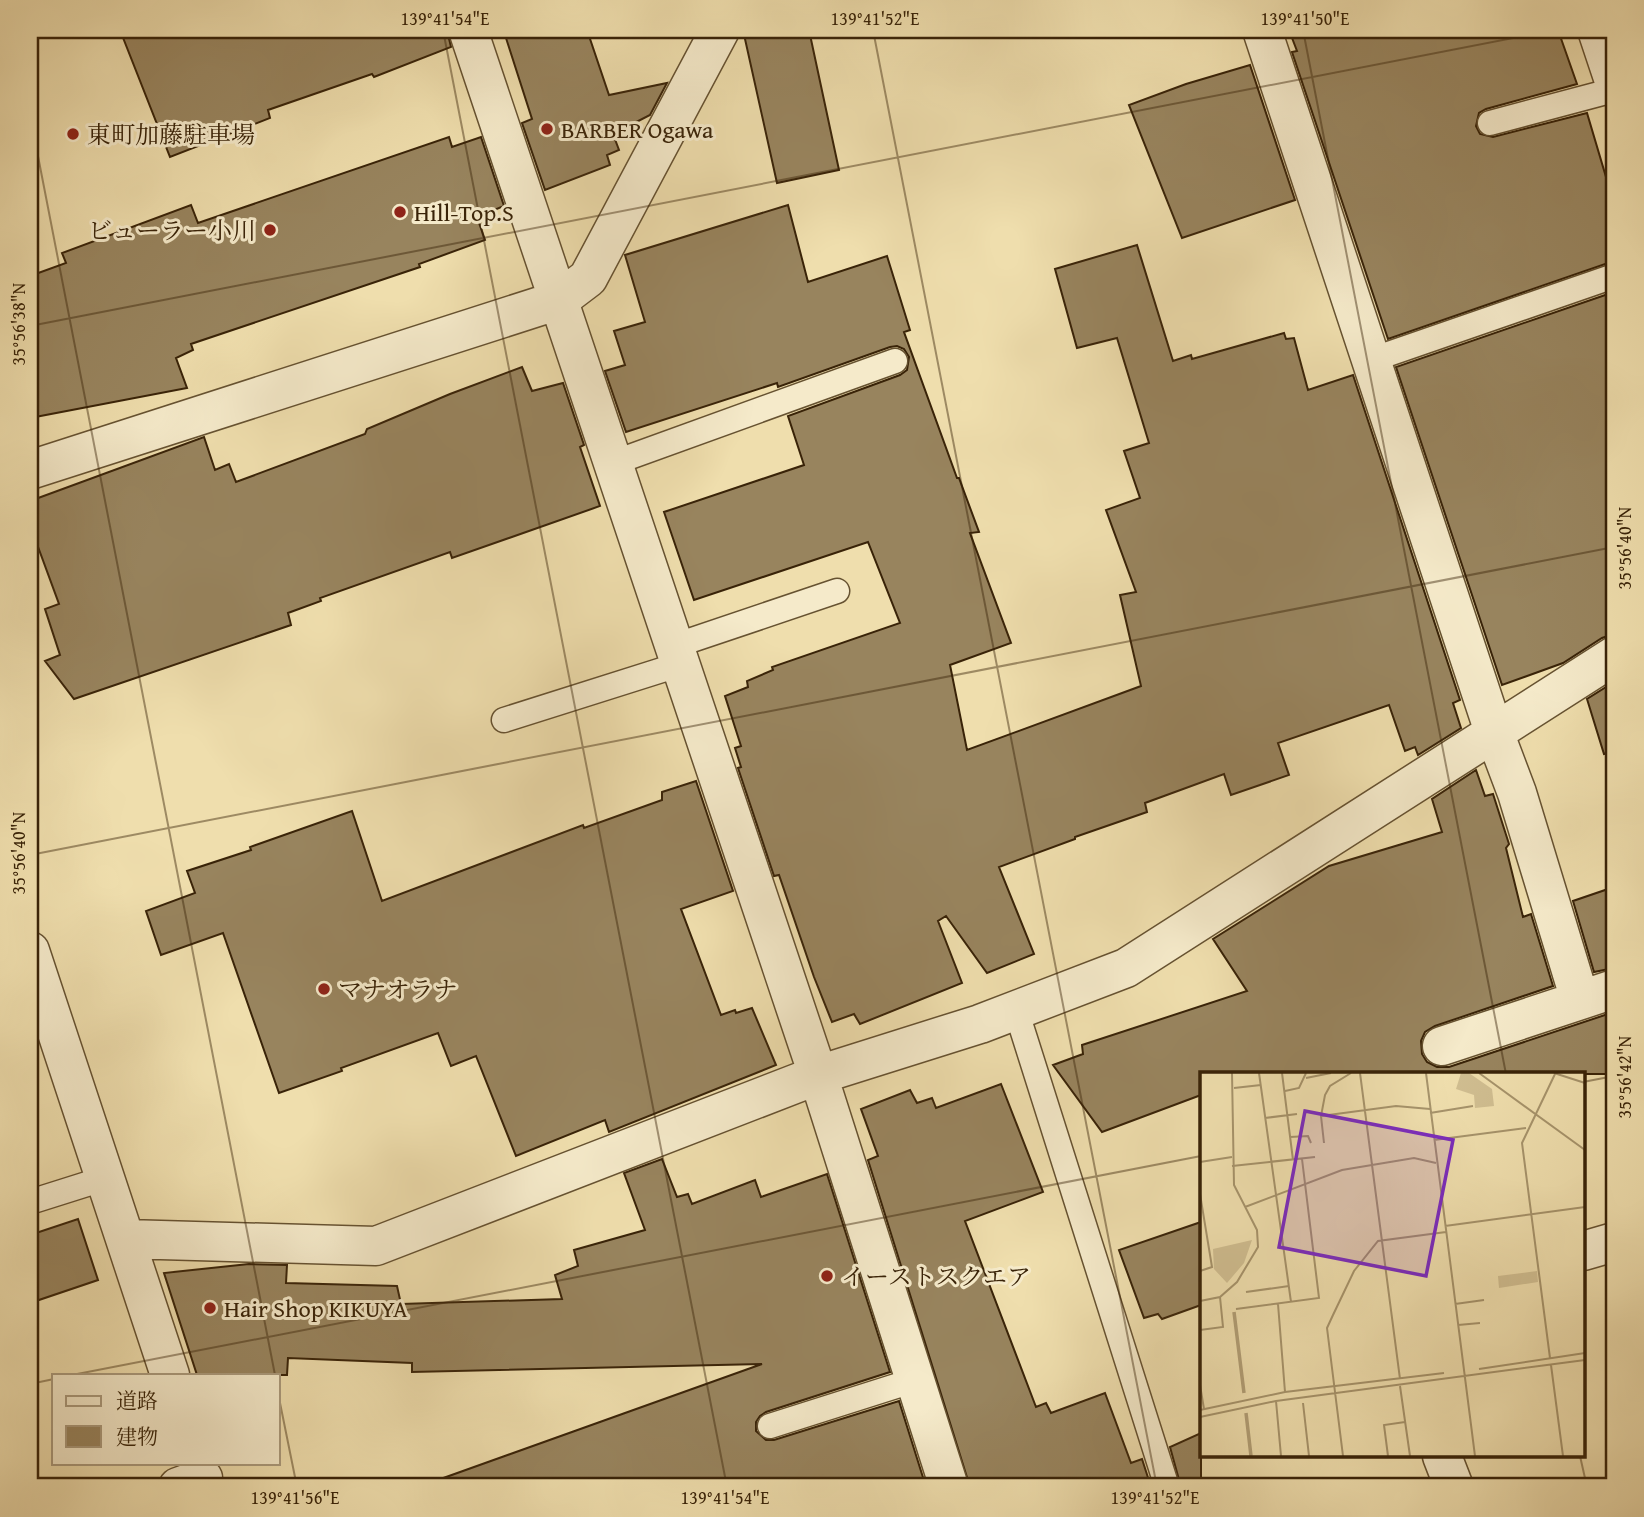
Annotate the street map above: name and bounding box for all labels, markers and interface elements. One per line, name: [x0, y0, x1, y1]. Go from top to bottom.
text: 139°41'54"E: [401, 5, 489, 32]
text: 139°41'52"E: [831, 5, 919, 32]
text: 139°41'50"E: [1261, 5, 1349, 32]
place label: BARBER Ogawa: [561, 112, 714, 147]
place label: 東町加藤駐車場: [87, 117, 255, 152]
marker: BARBER Ogawa: [539, 121, 555, 137]
marker: 東町加藤駐車場: [65, 126, 81, 142]
place label: Hill-Top.S: [414, 195, 514, 230]
marker: Hill-Top.S: [392, 204, 408, 220]
place label: ビューラー小川: [88, 213, 256, 248]
marker: ビューラー小川: [262, 222, 278, 238]
text: 35°56'38"N: [5, 282, 32, 365]
text: 35°56'40"N: [1611, 506, 1638, 589]
text: 35°56'40"N: [5, 811, 32, 894]
place label: マナオラナ: [338, 972, 458, 1007]
marker: マナオラナ: [316, 981, 332, 997]
text: 35°56'42"N: [1611, 1035, 1638, 1118]
inset map: [1200, 1072, 1584, 1458]
place label: イーストスクエア: [841, 1259, 1031, 1294]
marker: イーストスクエア: [819, 1268, 835, 1284]
place label: Hair Shop KIKUYA: [224, 1291, 408, 1326]
marker: Hair Shop KIKUYA: [202, 1300, 218, 1316]
legend: [52, 1374, 280, 1464]
text: 道路: [116, 1385, 158, 1416]
text: 建物: [116, 1421, 158, 1452]
text: 139°41'56"E: [251, 1484, 339, 1511]
text: 139°41'54"E: [681, 1484, 769, 1511]
text: 139°41'52"E: [1111, 1484, 1199, 1511]

